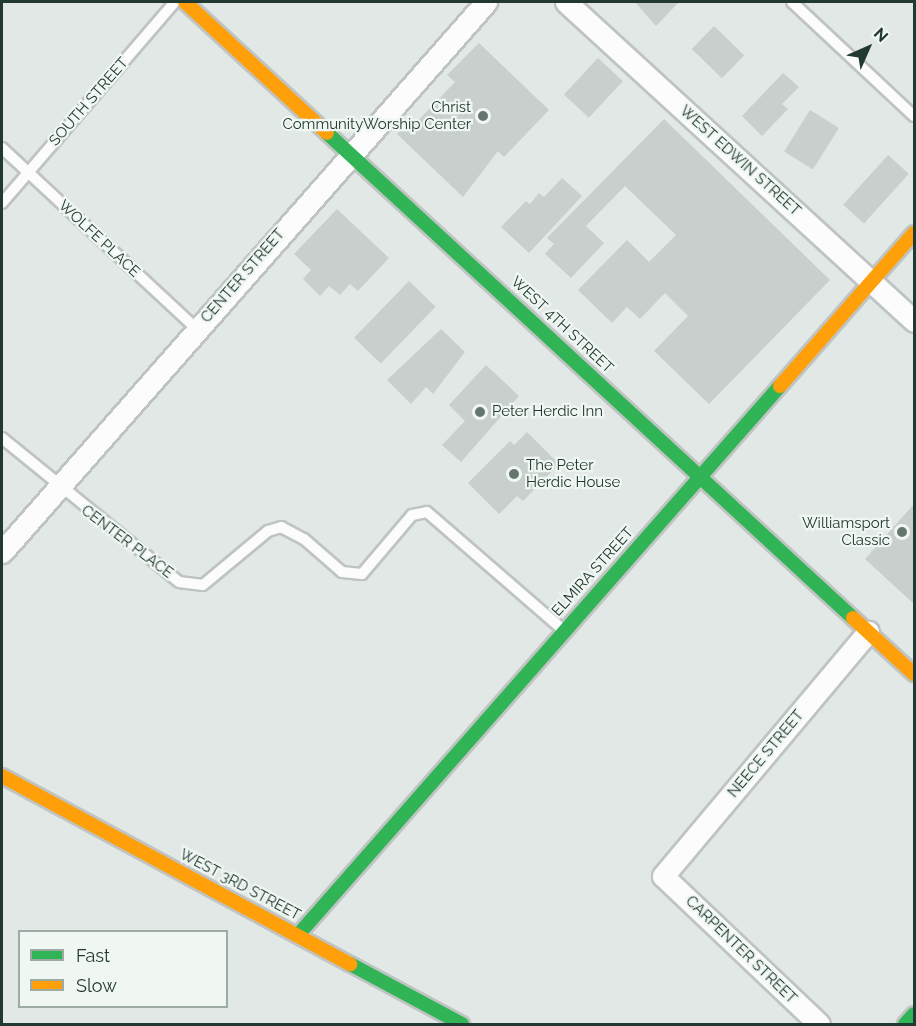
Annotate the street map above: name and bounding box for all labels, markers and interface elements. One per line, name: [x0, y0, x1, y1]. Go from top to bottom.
north arrow: [838, 18, 898, 78]
text: N: [870, 24, 892, 46]
street label: SOUTH STREET: [46, 54, 132, 150]
place label: Christ CommunityWorship Center: [282, 98, 471, 133]
street label: WEST EDWIN STREET: [676, 102, 804, 220]
marker: Christ CommunityWorship Center: [476, 109, 490, 123]
street label: WOLFE PLACE: [55, 197, 143, 281]
street label: CENTER STREET: [197, 225, 289, 327]
street label: WEST 4TH STREET: [507, 273, 617, 377]
place label: Peter Herdic Inn: [492, 403, 603, 421]
marker: Peter Herdic Inn: [473, 405, 487, 419]
place label: The Peter Herdic House: [526, 456, 620, 491]
marker: The Peter Herdic House: [507, 467, 521, 481]
street label: CENTER PLACE: [78, 502, 176, 582]
place label: Williamsport Classic: [802, 514, 890, 549]
street label: ELMIRA STREET: [548, 524, 638, 620]
marker: Williamsport Classic: [895, 525, 909, 539]
street label: NEECE STREET: [724, 707, 808, 801]
street label: WEST 3RD STREET: [176, 845, 304, 925]
street label: CARPENTER STREET: [682, 892, 800, 1008]
legend: [18, 930, 228, 1008]
text: Fast: [76, 945, 110, 966]
text: Slow: [76, 975, 117, 996]

